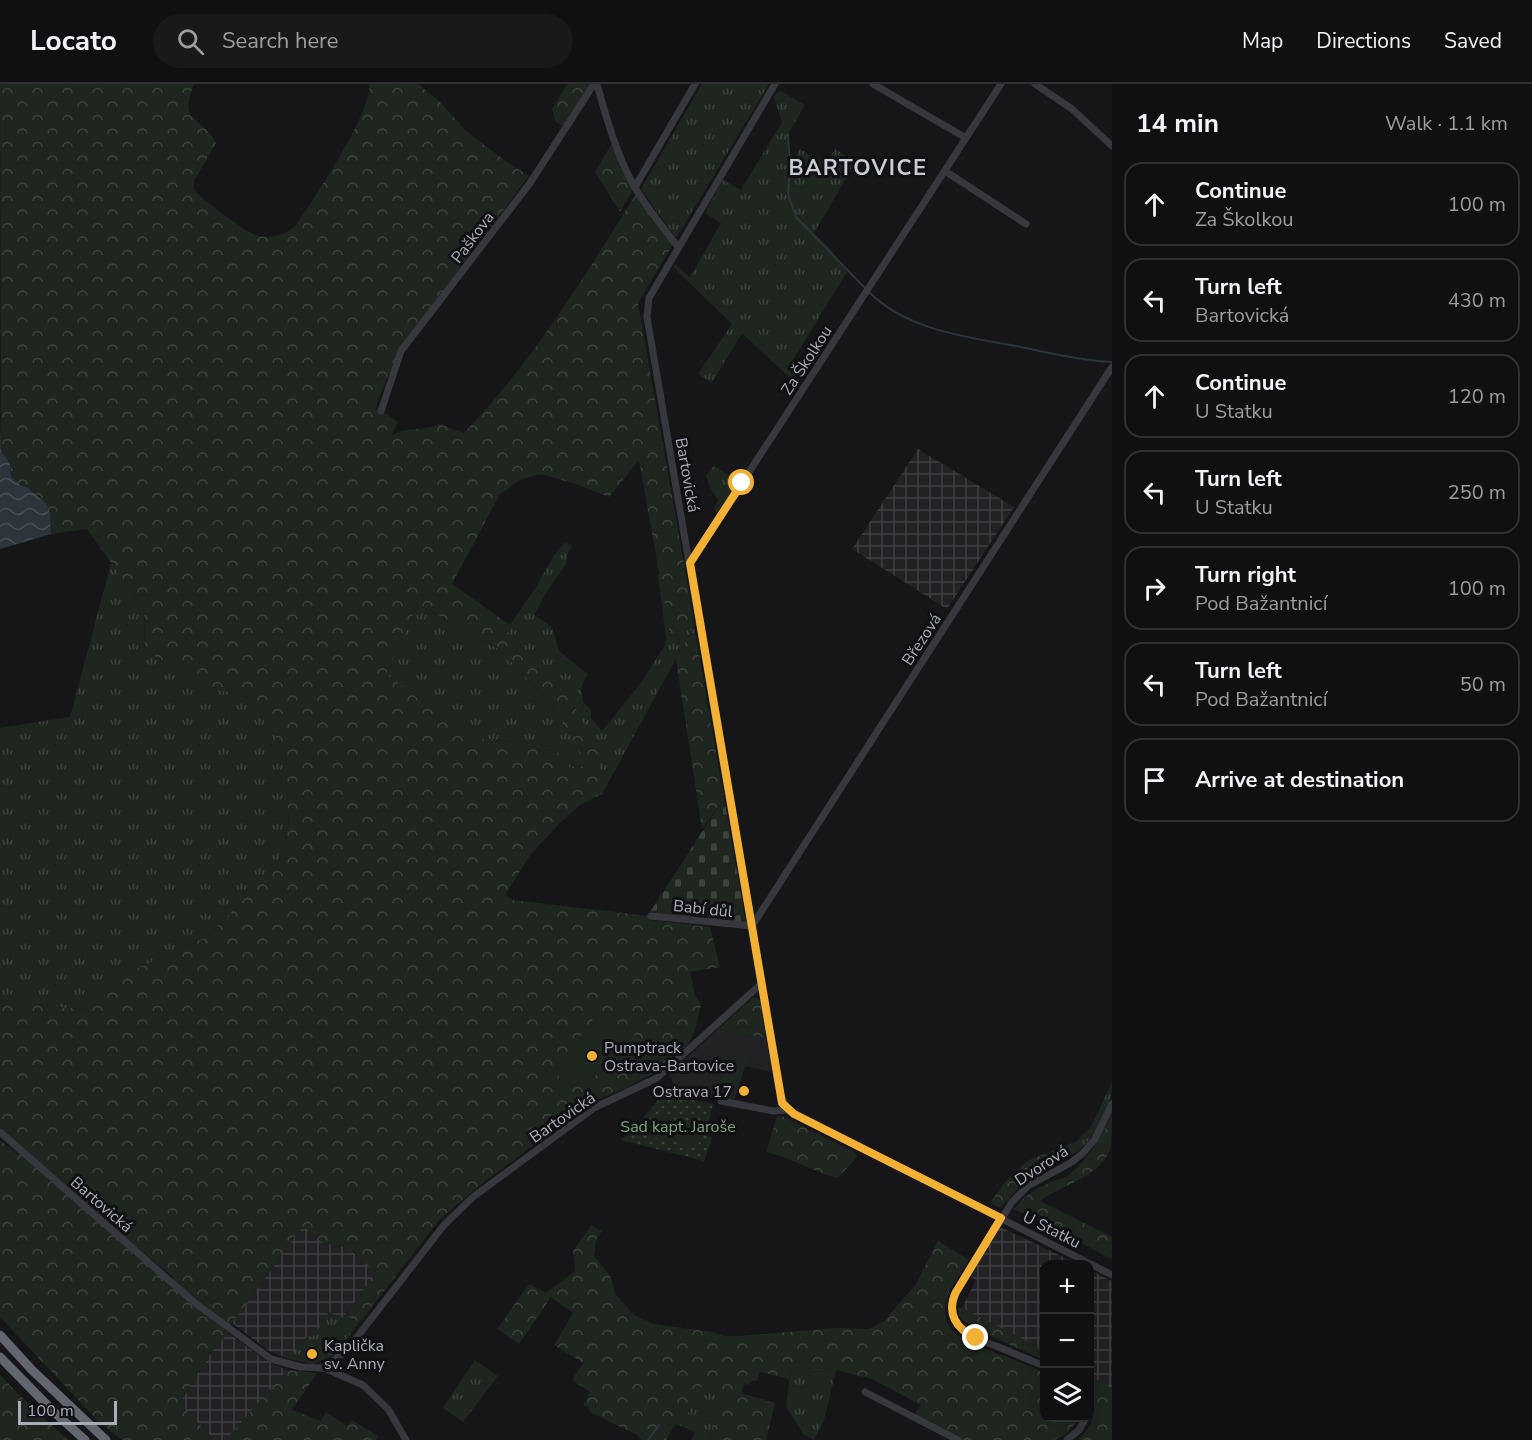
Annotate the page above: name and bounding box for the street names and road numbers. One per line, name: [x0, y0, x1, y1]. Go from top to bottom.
street label: Paškova: [446, 207, 499, 268]
street label: Za Školkou: [776, 322, 838, 400]
street label: Bartovická: [670, 436, 704, 514]
street label: Březová: [897, 609, 947, 670]
street label: Babí důl: [672, 895, 734, 923]
street label: Bartovická: [525, 1087, 600, 1148]
street label: Dvorová: [1010, 1140, 1073, 1191]
street label: Bartovická: [66, 1172, 137, 1238]
street label: U Statku: [1019, 1206, 1084, 1254]

